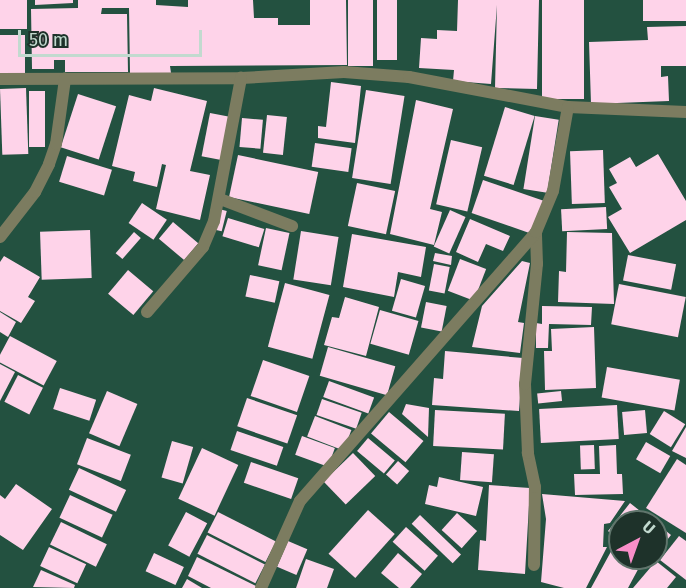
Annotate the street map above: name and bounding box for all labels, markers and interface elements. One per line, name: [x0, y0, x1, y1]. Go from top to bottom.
scale bar: [21, 18, 206, 56]
text: 50 m: [29, 29, 68, 51]
north arrow: [608, 510, 668, 570]
text: U: [639, 517, 659, 538]

